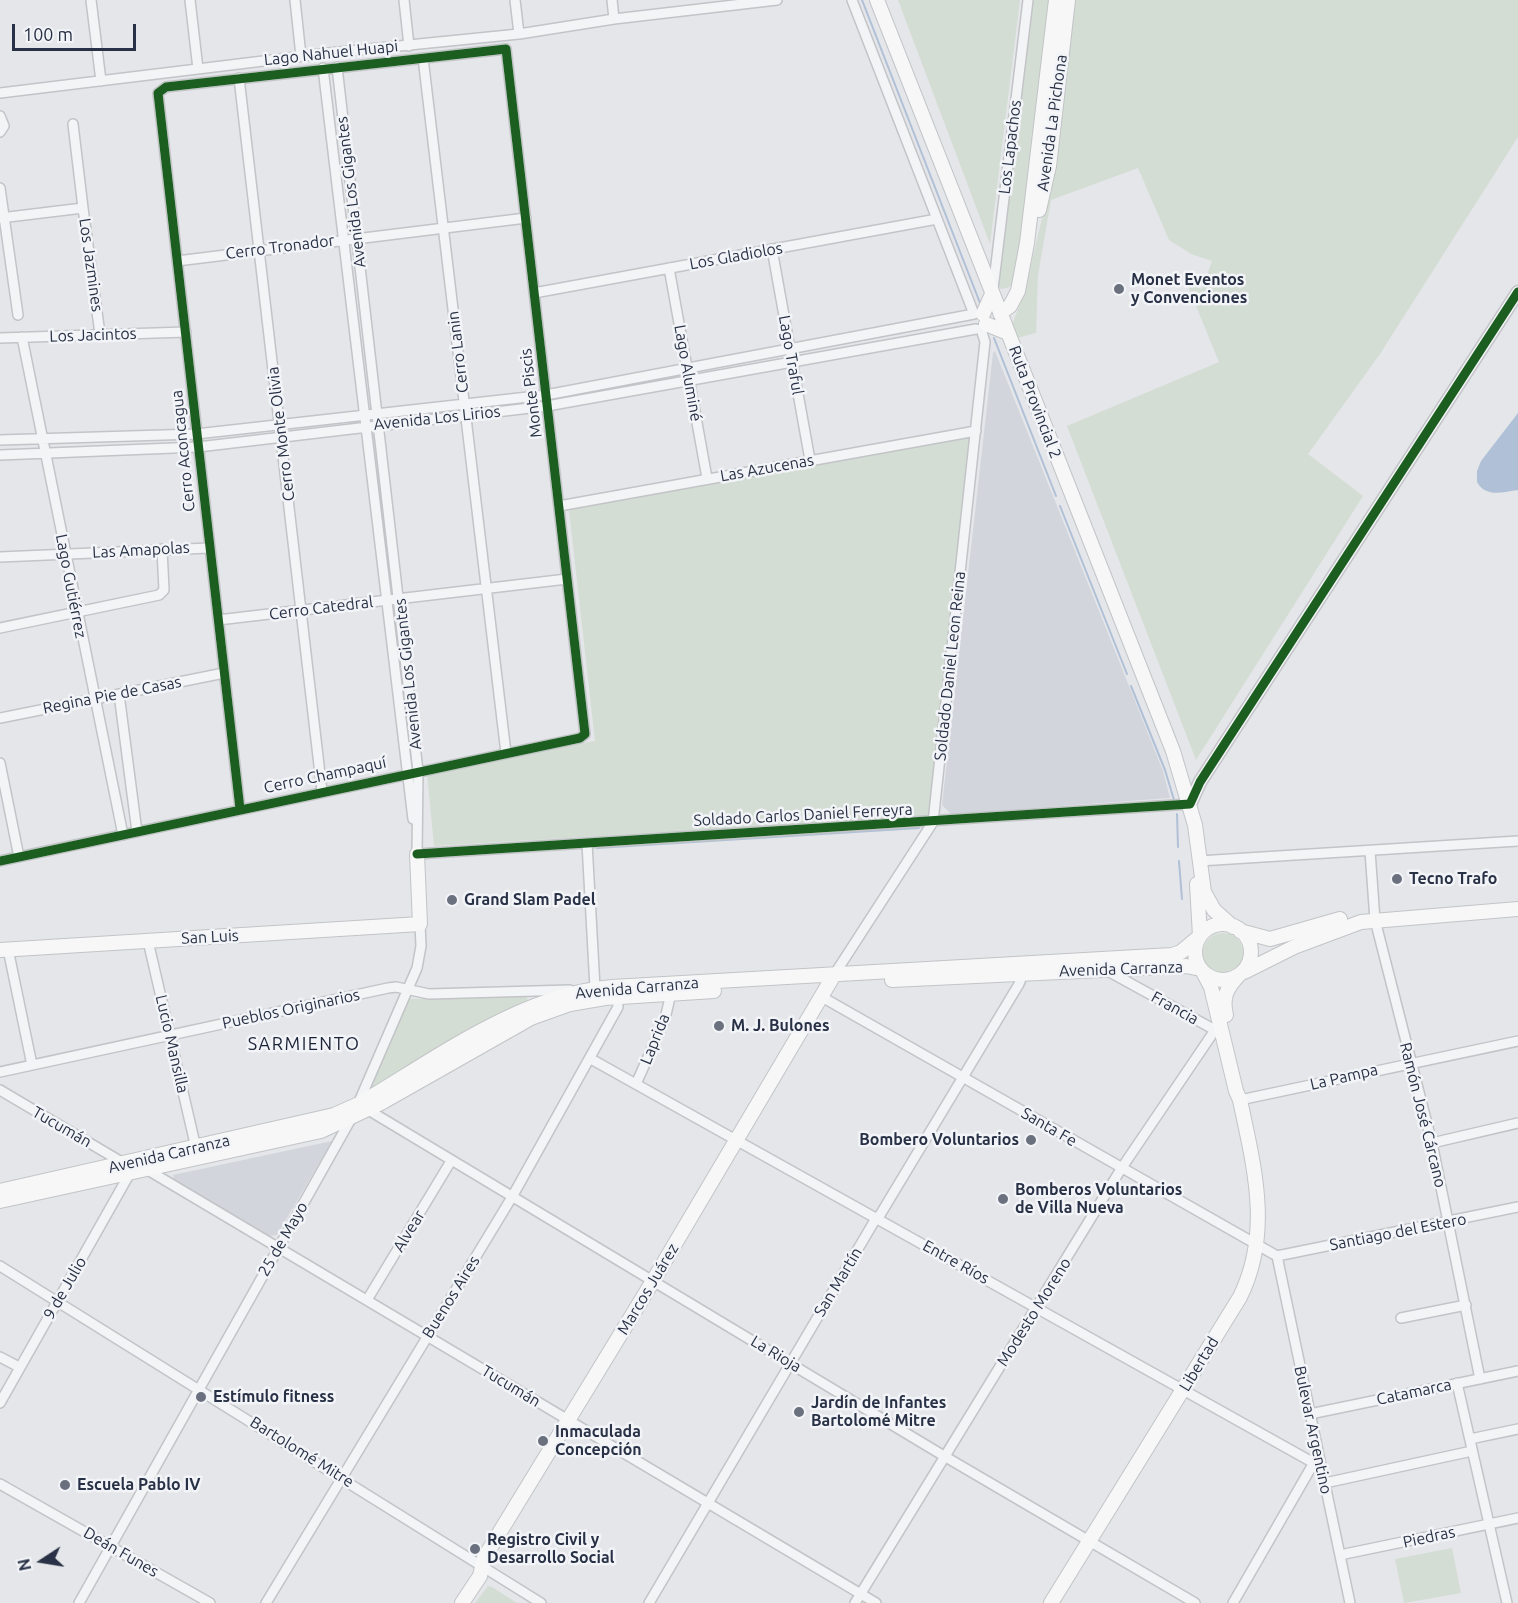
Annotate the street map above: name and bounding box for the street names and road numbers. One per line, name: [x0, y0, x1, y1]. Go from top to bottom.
street label: Lago Nahuel Huapi: [263, 36, 399, 70]
street label: Avenida La Pichona: [1033, 53, 1071, 193]
street label: Los Lapachos: [995, 99, 1025, 195]
street label: Avenida Los Gigantes: [332, 115, 370, 269]
street label: Los Jazmines: [75, 217, 107, 313]
street label: Cerro Tronador: [224, 231, 336, 263]
street label: Los Gladiolos: [688, 238, 784, 274]
street label: Cerro Lanin: [443, 310, 473, 394]
street label: Lago Traful: [775, 314, 807, 396]
street label: Lago Aluminé: [670, 323, 706, 423]
street label: Los Jacintos: [49, 324, 137, 346]
street label: Ruta Provincial 2: [1005, 343, 1065, 461]
street label: Monte Piscis: [516, 347, 546, 439]
street label: Cerro Monte Olivia: [263, 366, 299, 502]
street label: Cerro Aconcagua: [167, 389, 199, 513]
street label: Avenida Los Lirios: [373, 402, 501, 434]
street label: Las Azucenas: [719, 450, 815, 486]
street label: Lago Gutiérrez: [51, 532, 91, 640]
street label: Las Amapolas: [92, 538, 190, 562]
street label: Soldado Daniel Leon Reina: [931, 570, 969, 762]
street label: Cerro Catedral: [268, 592, 374, 624]
street label: Avenida Los Gigantes: [390, 597, 426, 751]
street label: Regina Pie de Casas: [41, 672, 183, 718]
street label: Cerro Champaquí: [262, 753, 388, 797]
street label: Soldado Carlos Daniel Ferreyra: [693, 800, 913, 830]
street label: San Luis: [181, 926, 239, 948]
street label: Avenida Carranza: [1059, 957, 1183, 981]
street label: Avenida Carranza: [574, 973, 700, 1003]
street label: Pueblos Originarios: [220, 985, 362, 1033]
street label: Francia: [1148, 987, 1202, 1029]
street label: Lucio Mansilla: [151, 993, 193, 1095]
street label: Laprida: [636, 1011, 674, 1067]
street label: Ramón José Cárcano: [1396, 1040, 1450, 1190]
street label: La Pampa: [1308, 1060, 1380, 1094]
street label: Tucumán: [29, 1102, 95, 1152]
street label: Santa Fe: [1018, 1103, 1080, 1151]
street label: Avenida Carranza: [106, 1131, 232, 1177]
street label: 25 de Mayo: [254, 1198, 312, 1280]
street label: Alvear: [389, 1207, 429, 1255]
street label: Santiago del Estero: [1328, 1209, 1468, 1255]
street label: Entre Ríos: [919, 1236, 993, 1288]
street label: Marcos Juárez: [613, 1240, 683, 1338]
street label: San Martín: [810, 1244, 866, 1320]
street label: Buenos Aires: [418, 1252, 484, 1342]
street label: 9 de Julio: [39, 1253, 91, 1323]
street label: Modesto Moreno: [993, 1254, 1075, 1370]
street label: La Rioja: [747, 1332, 805, 1376]
street label: Libertad: [1175, 1333, 1223, 1395]
street label: Tucumán: [478, 1361, 544, 1411]
street label: Bulevar Argentino: [1290, 1364, 1336, 1496]
street label: Catamarca: [1375, 1375, 1453, 1409]
street label: Bartolomé Mitre: [247, 1412, 357, 1492]
street label: Piedras: [1401, 1522, 1457, 1552]
street label: Deán Funes: [80, 1523, 162, 1581]

